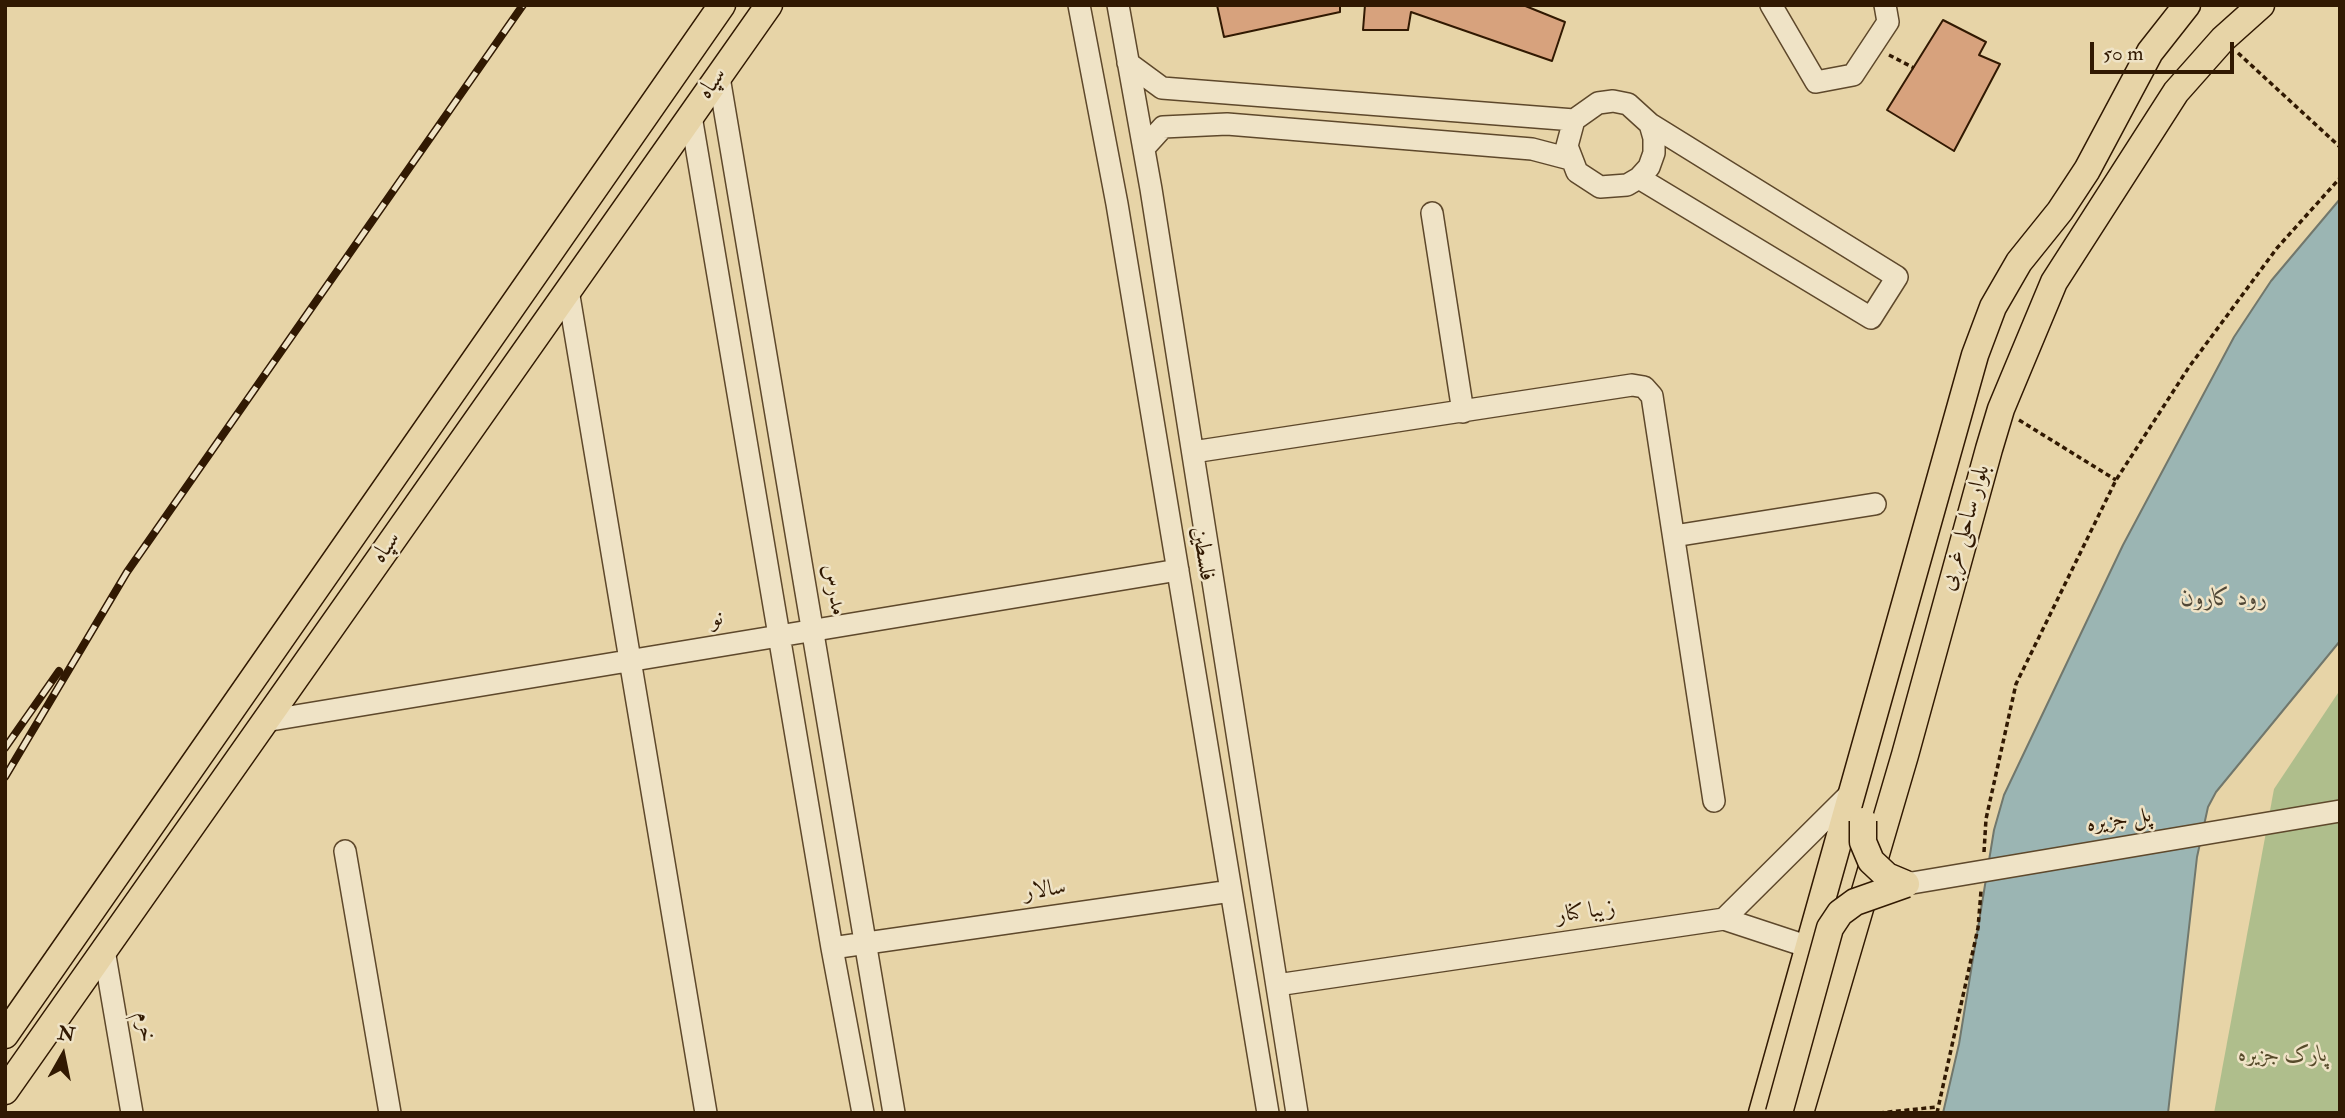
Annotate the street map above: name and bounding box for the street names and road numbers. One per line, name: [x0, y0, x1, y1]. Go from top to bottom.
street label: سپاه: [692, 63, 734, 105]
street label: بلوار ساحلی غربی: [1935, 462, 1997, 594]
street label: فلسطین: [1184, 525, 1220, 583]
street label: سپاه: [366, 527, 408, 569]
street label: مدرس: [815, 562, 851, 618]
street label: نو: [709, 605, 725, 635]
street label: پل جزیره: [2084, 802, 2154, 840]
street label: سالار: [1022, 874, 1068, 908]
street label: زیبا کنار: [1555, 895, 1617, 931]
street label: خرم: [128, 1010, 160, 1044]

